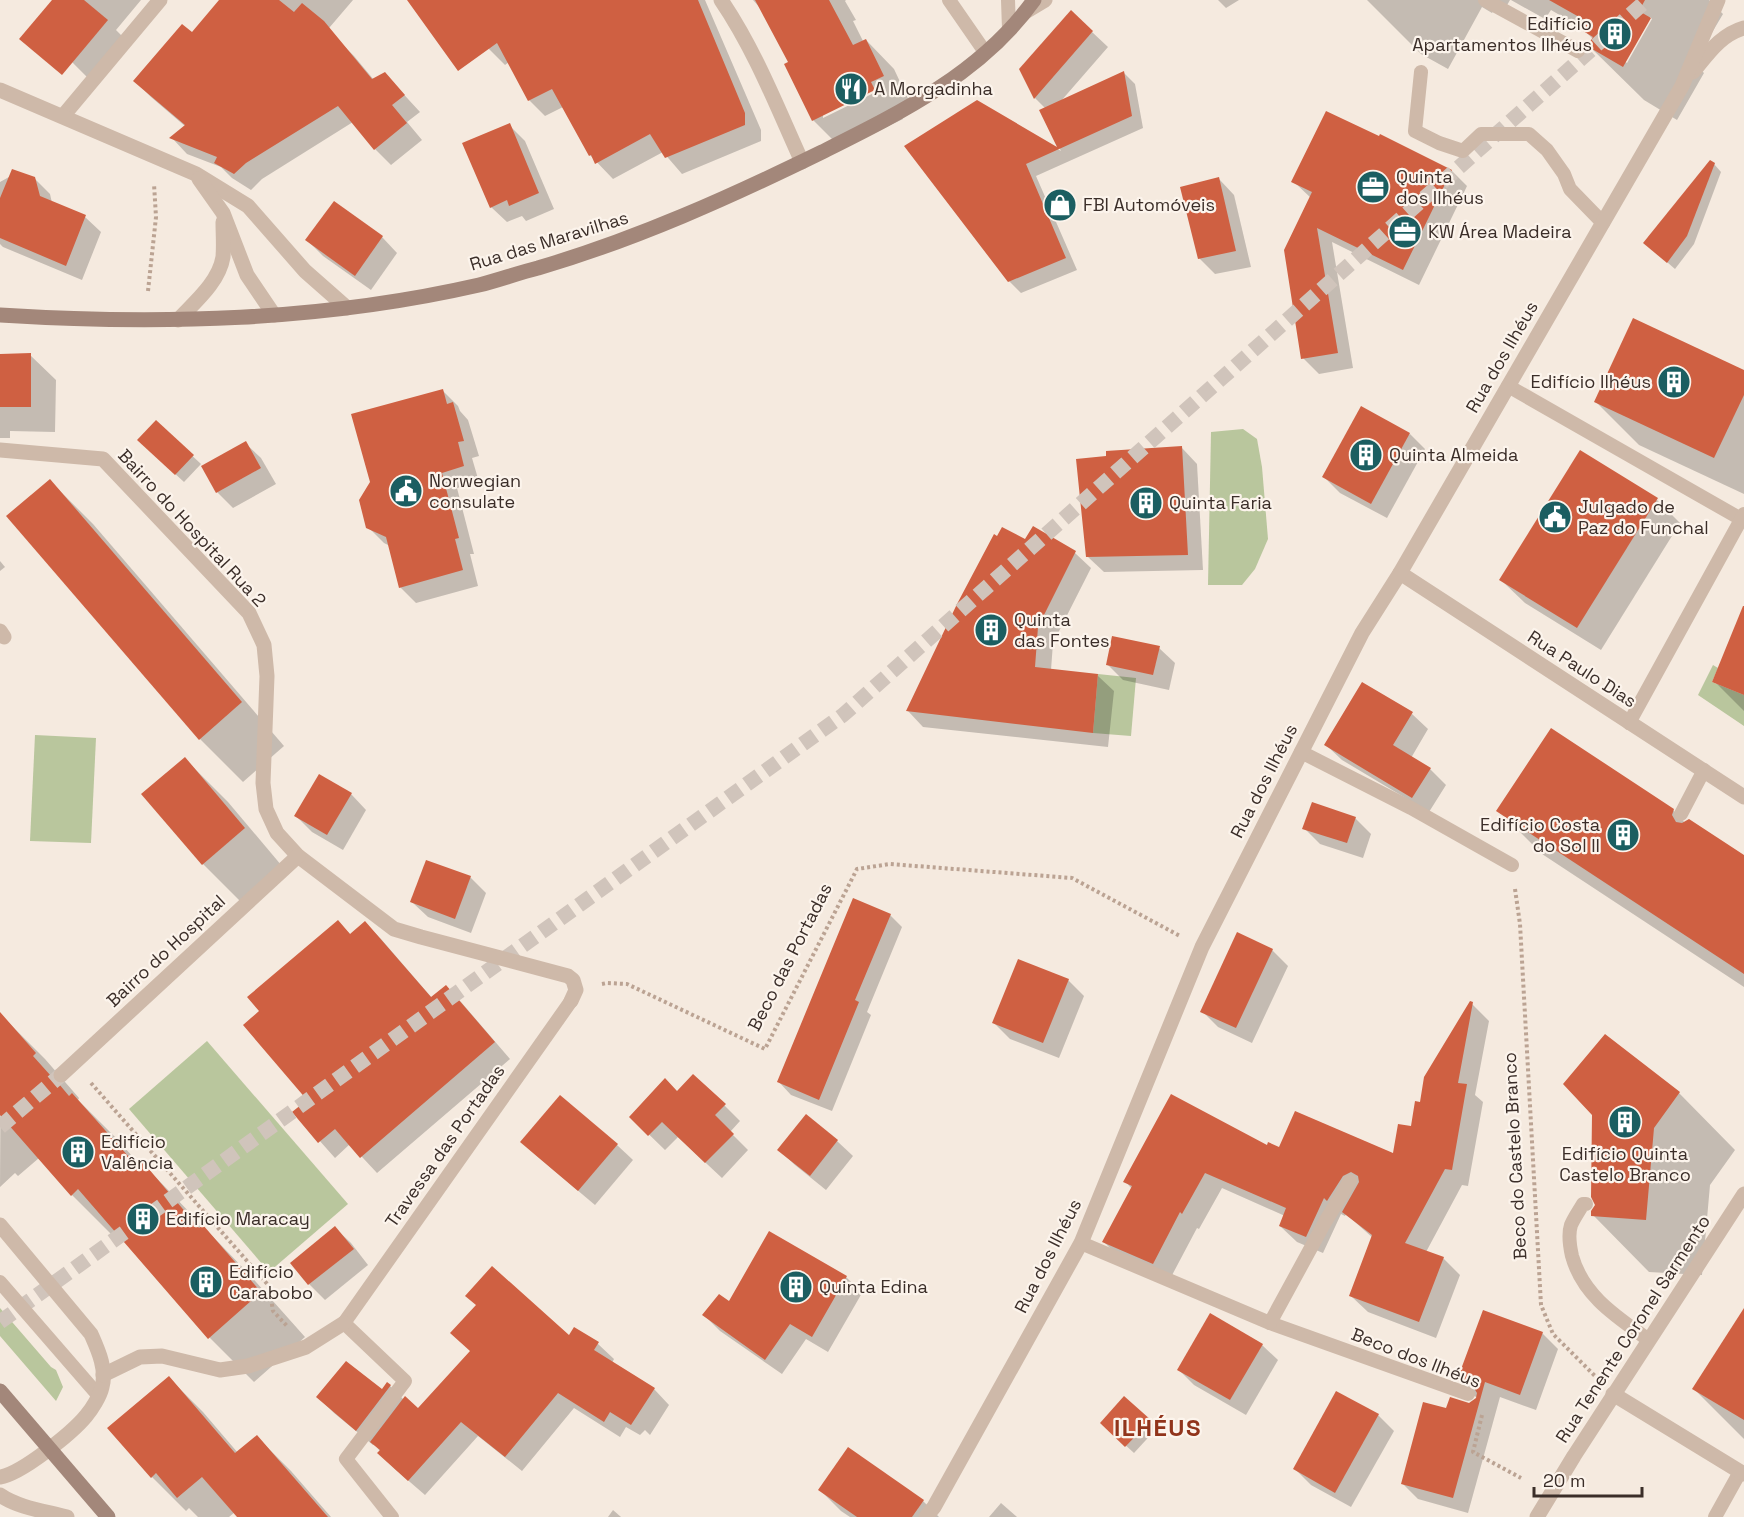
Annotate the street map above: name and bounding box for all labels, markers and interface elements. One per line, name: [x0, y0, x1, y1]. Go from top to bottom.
place label: Edifício Apartamentos Ilhéus: [1412, 12, 1592, 56]
building icon: Edifício Apartamentos Ilhéus: [1597, 16, 1633, 52]
restaurant icon: A Morgadinha: [833, 71, 869, 107]
place label: A Morgadinha: [874, 77, 993, 100]
place label: Quinta dos Ilhéus: [1396, 165, 1484, 209]
office icon: Quinta dos Ilhéus: [1355, 169, 1391, 205]
shop icon: FBI Automóveis: [1042, 187, 1078, 223]
place label: FBI Automóveis: [1083, 193, 1215, 216]
street label: Rua das Maravilhas: [467, 205, 631, 276]
office icon: KW Área Madeira: [1387, 214, 1423, 250]
place label: KW Área Madeira: [1428, 220, 1572, 243]
street label: Rua dos Ilhéus: [1460, 297, 1543, 417]
building icon: Edifício Ilhéus: [1656, 364, 1692, 400]
place label: Edifício Ilhéus: [1531, 370, 1651, 393]
building icon: Quinta Almeida: [1348, 437, 1384, 473]
place label: Quinta Almeida: [1389, 443, 1518, 466]
street label: Bairro do Hospital Rua 2: [113, 444, 271, 611]
place label: Norwegian consulate: [429, 469, 521, 513]
public building icon: Norwegian consulate: [388, 473, 424, 509]
building icon: Quinta Faria: [1128, 485, 1164, 521]
place label: Quinta Faria: [1169, 491, 1272, 514]
place label: Julgado de Paz do Funchal: [1578, 495, 1709, 539]
public building icon: Julgado de Paz do Funchal: [1537, 499, 1573, 535]
place label: Quinta das Fontes: [1014, 608, 1110, 652]
building icon: Quinta das Fontes: [973, 612, 1009, 648]
street label: Rua Paulo Dias: [1523, 625, 1641, 712]
street label: Rua dos Ilhéus: [1225, 720, 1302, 842]
place label: Edifício Costa do Sol II: [1480, 813, 1600, 857]
building icon: Edifício Costa do Sol II: [1605, 817, 1641, 853]
street label: Beco das Portadas: [742, 879, 837, 1035]
street label: Bairro do Hospital: [101, 890, 230, 1012]
street label: Beco do Castelo Branco: [1498, 1052, 1531, 1260]
street label: Travessa das Portadas: [380, 1060, 510, 1232]
building icon: Edifício Quinta Castelo Branco: [1607, 1104, 1643, 1140]
place label: Edifício Valência: [101, 1130, 173, 1174]
building icon: Edifício Valência: [60, 1134, 96, 1170]
place label: Edifício Quinta Castelo Branco: [1559, 1142, 1691, 1186]
street label: Rua dos Ilhéus: [1009, 1195, 1086, 1317]
building icon: Edifício Maracay: [125, 1201, 161, 1237]
place label: Edifício Maracay: [166, 1207, 310, 1230]
street label: Rua Tenente Coronel Sarmento: [1550, 1210, 1715, 1447]
place label: Edifício Carabobo: [229, 1260, 313, 1304]
building icon: Edifício Carabobo: [188, 1264, 224, 1300]
building icon: Quinta Edina: [778, 1269, 814, 1305]
place label: Quinta Edina: [819, 1275, 928, 1298]
street label: Beco dos Ilhéus: [1348, 1322, 1484, 1393]
district label: ILHÉUS: [1114, 1412, 1202, 1443]
scale bar: [1534, 1460, 1642, 1498]
text: 20 m: [1543, 1469, 1586, 1492]

